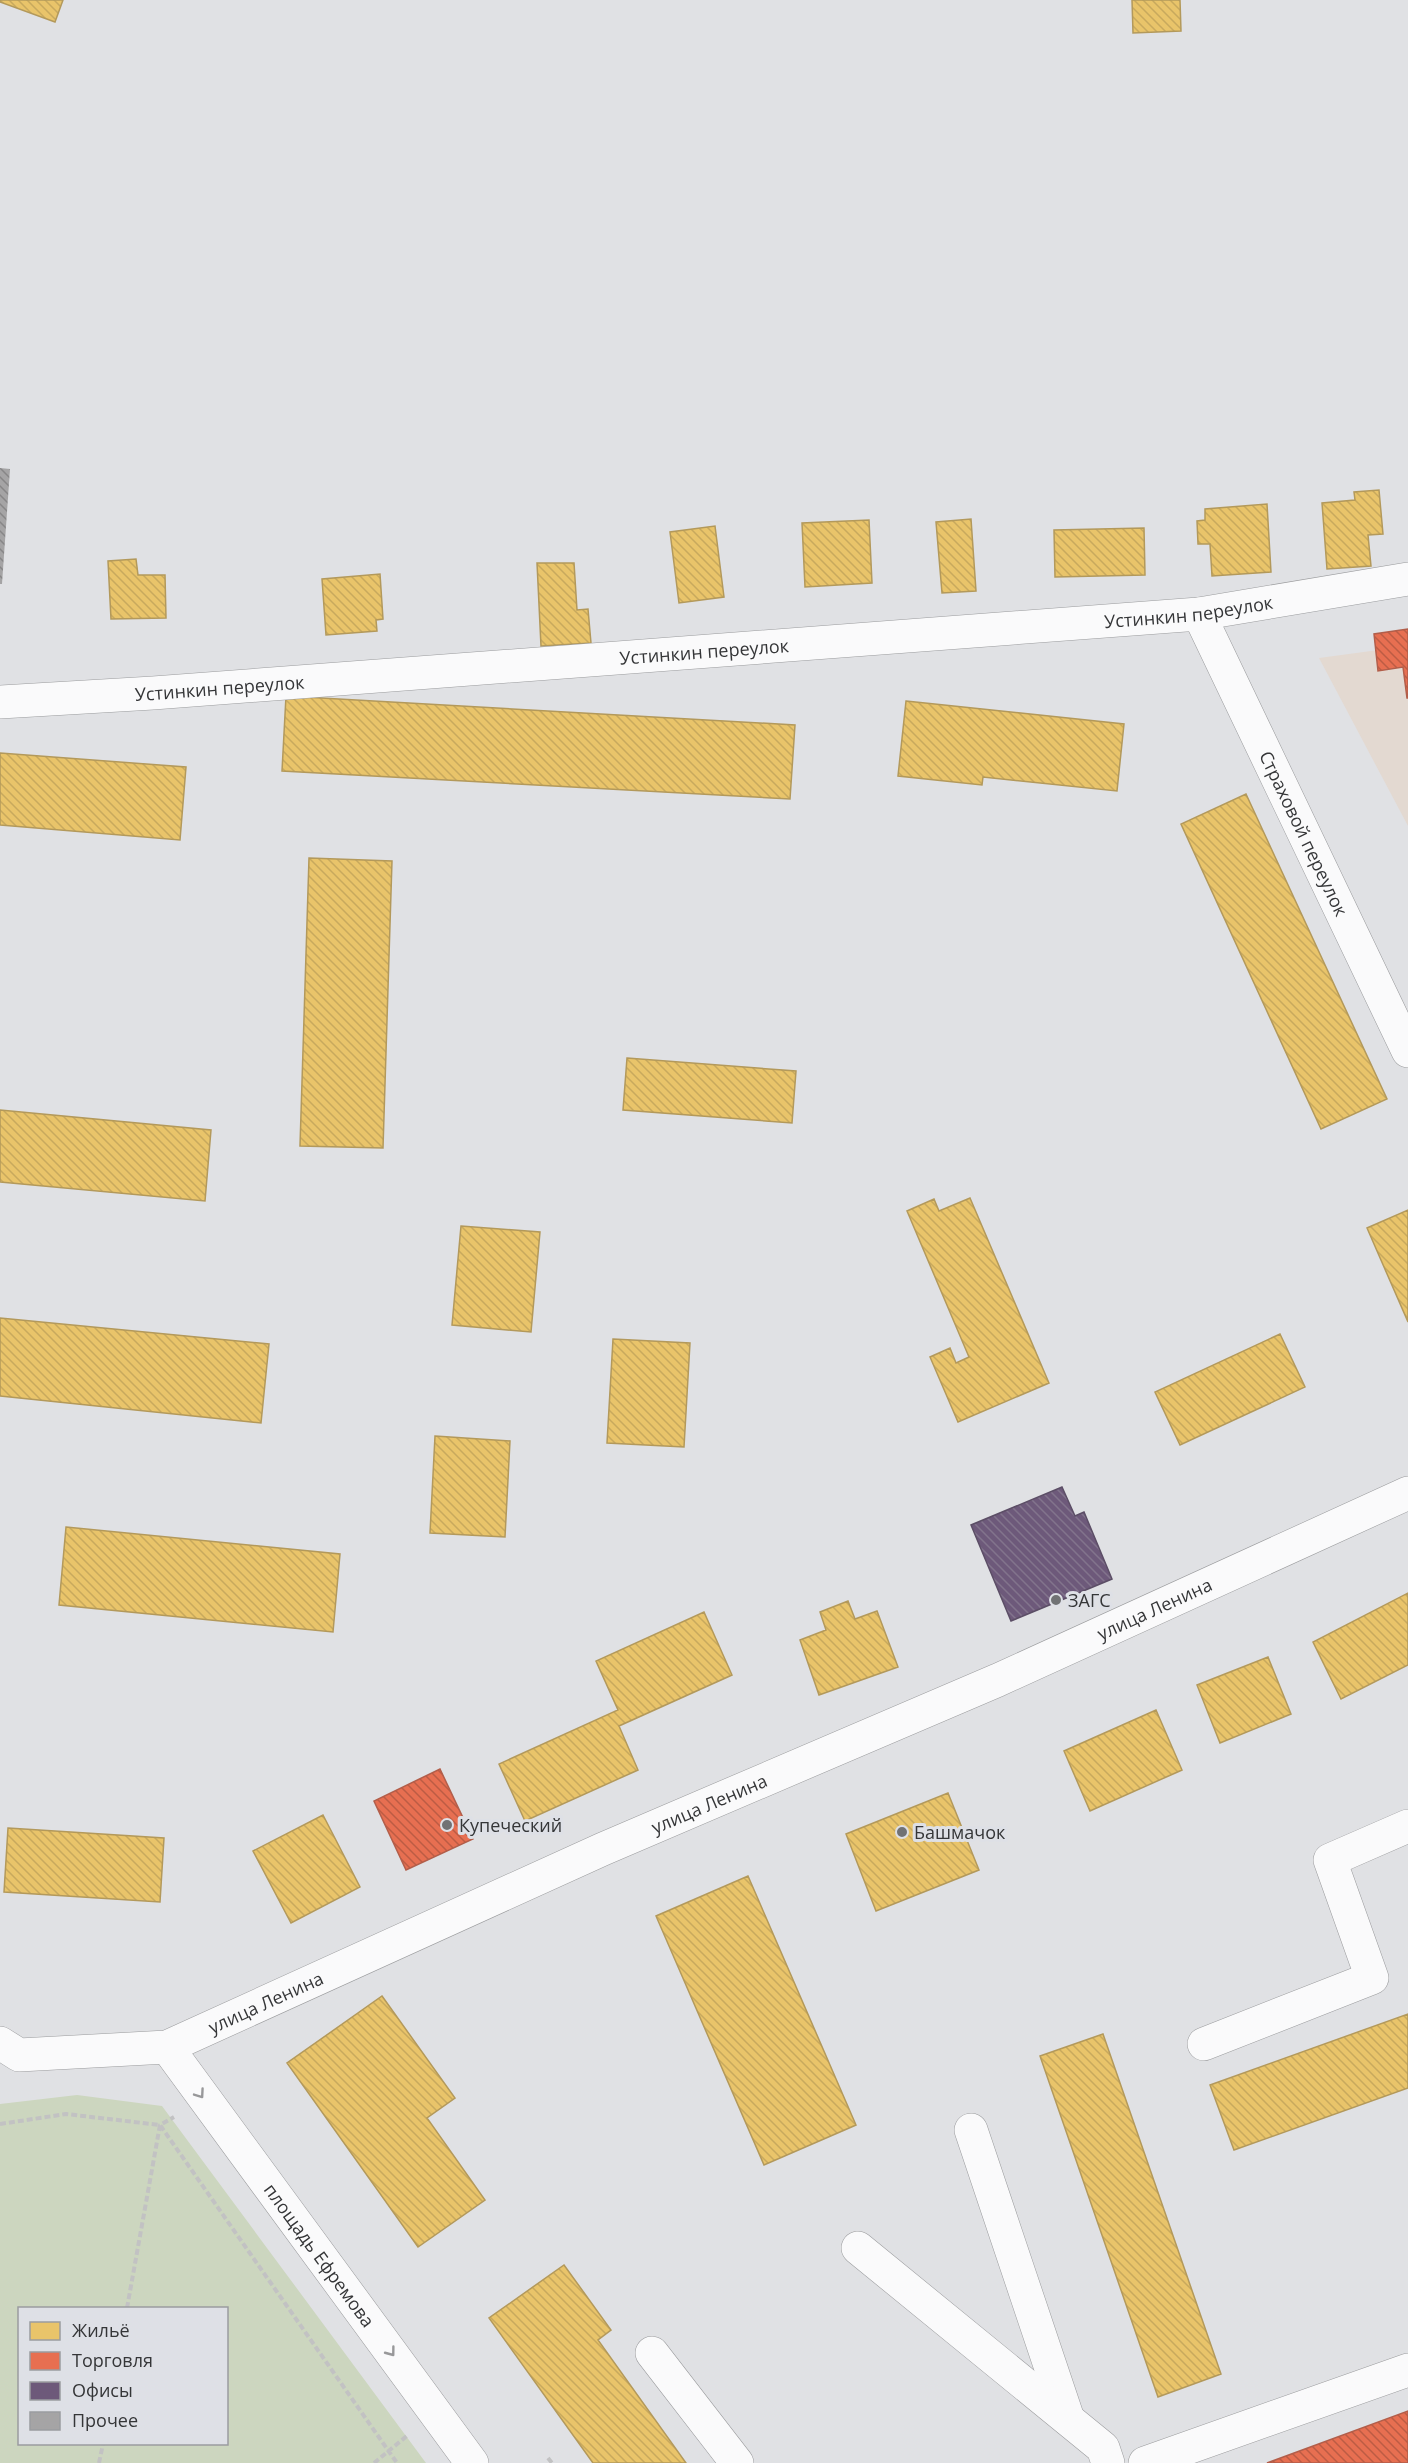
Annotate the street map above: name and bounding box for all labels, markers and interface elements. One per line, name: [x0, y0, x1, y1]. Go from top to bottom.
street label: Устинкин переулок: [1103, 590, 1275, 633]
street label: Устинкин переулок: [619, 633, 790, 670]
street label: Устинкин переулок: [134, 670, 306, 706]
street label: Страховой переулок: [1254, 747, 1354, 920]
street label: улица Ленина: [1093, 1572, 1216, 1645]
place label: ЗАГС: [1068, 1588, 1111, 1612]
marker: ЗАГС: [1049, 1593, 1063, 1607]
street label: улица Ленина: [648, 1768, 771, 1839]
place label: Купеческий: [459, 1813, 562, 1837]
marker: Купеческий: [440, 1818, 454, 1832]
place label: Башмачок: [914, 1820, 1006, 1844]
marker: Башмачок: [895, 1825, 909, 1839]
street label: улица Ленина: [204, 1966, 327, 2039]
one-way arrow: [193, 2088, 204, 2099]
street label: площадь Ефремова: [259, 2178, 380, 2332]
legend: [18, 2307, 228, 2445]
text: Жильё: [72, 2318, 130, 2342]
one-way arrow: [384, 2346, 395, 2357]
text: Торговля: [72, 2348, 153, 2372]
text: Офисы: [72, 2378, 133, 2402]
text: Прочее: [72, 2408, 138, 2432]

